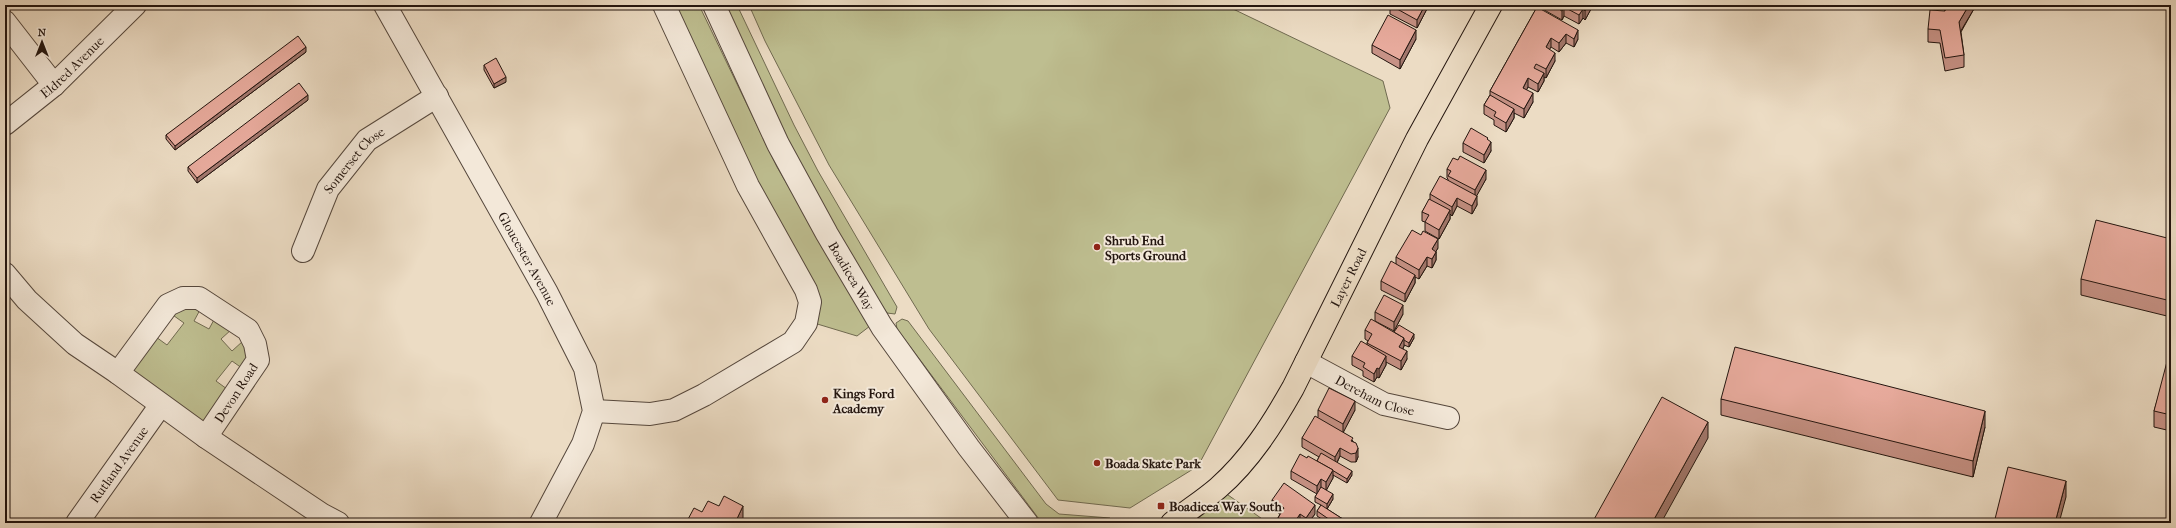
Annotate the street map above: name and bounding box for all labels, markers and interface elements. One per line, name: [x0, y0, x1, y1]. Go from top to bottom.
north arrow: [22, 22, 62, 62]
text: N: [38, 26, 47, 39]
street label: Eldred Avenue: [37, 33, 107, 101]
street label: Somerset Close: [320, 123, 387, 196]
street label: Gloucester Avenue: [495, 209, 560, 309]
place label: Shrub End Sports Ground: [1105, 233, 1187, 264]
street label: Boadicea Way: [826, 239, 878, 314]
marker: Shrub End Sports Ground: [1092, 242, 1102, 252]
street label: Layer Road: [1327, 245, 1369, 309]
street label: Devon Road: [211, 360, 261, 426]
street label: Dereham Close: [1333, 372, 1416, 418]
place label: Kings Ford Academy: [832, 386, 895, 417]
marker: Kings Ford Academy: [820, 395, 830, 405]
street label: Rutland Avenue: [86, 423, 151, 505]
place label: Boada Skate Park: [1105, 456, 1202, 471]
marker: Boada Skate Park: [1092, 458, 1102, 468]
place label: Boadicea Way South: [1169, 499, 1282, 515]
marker: Boadicea Way South: [1156, 501, 1166, 511]

